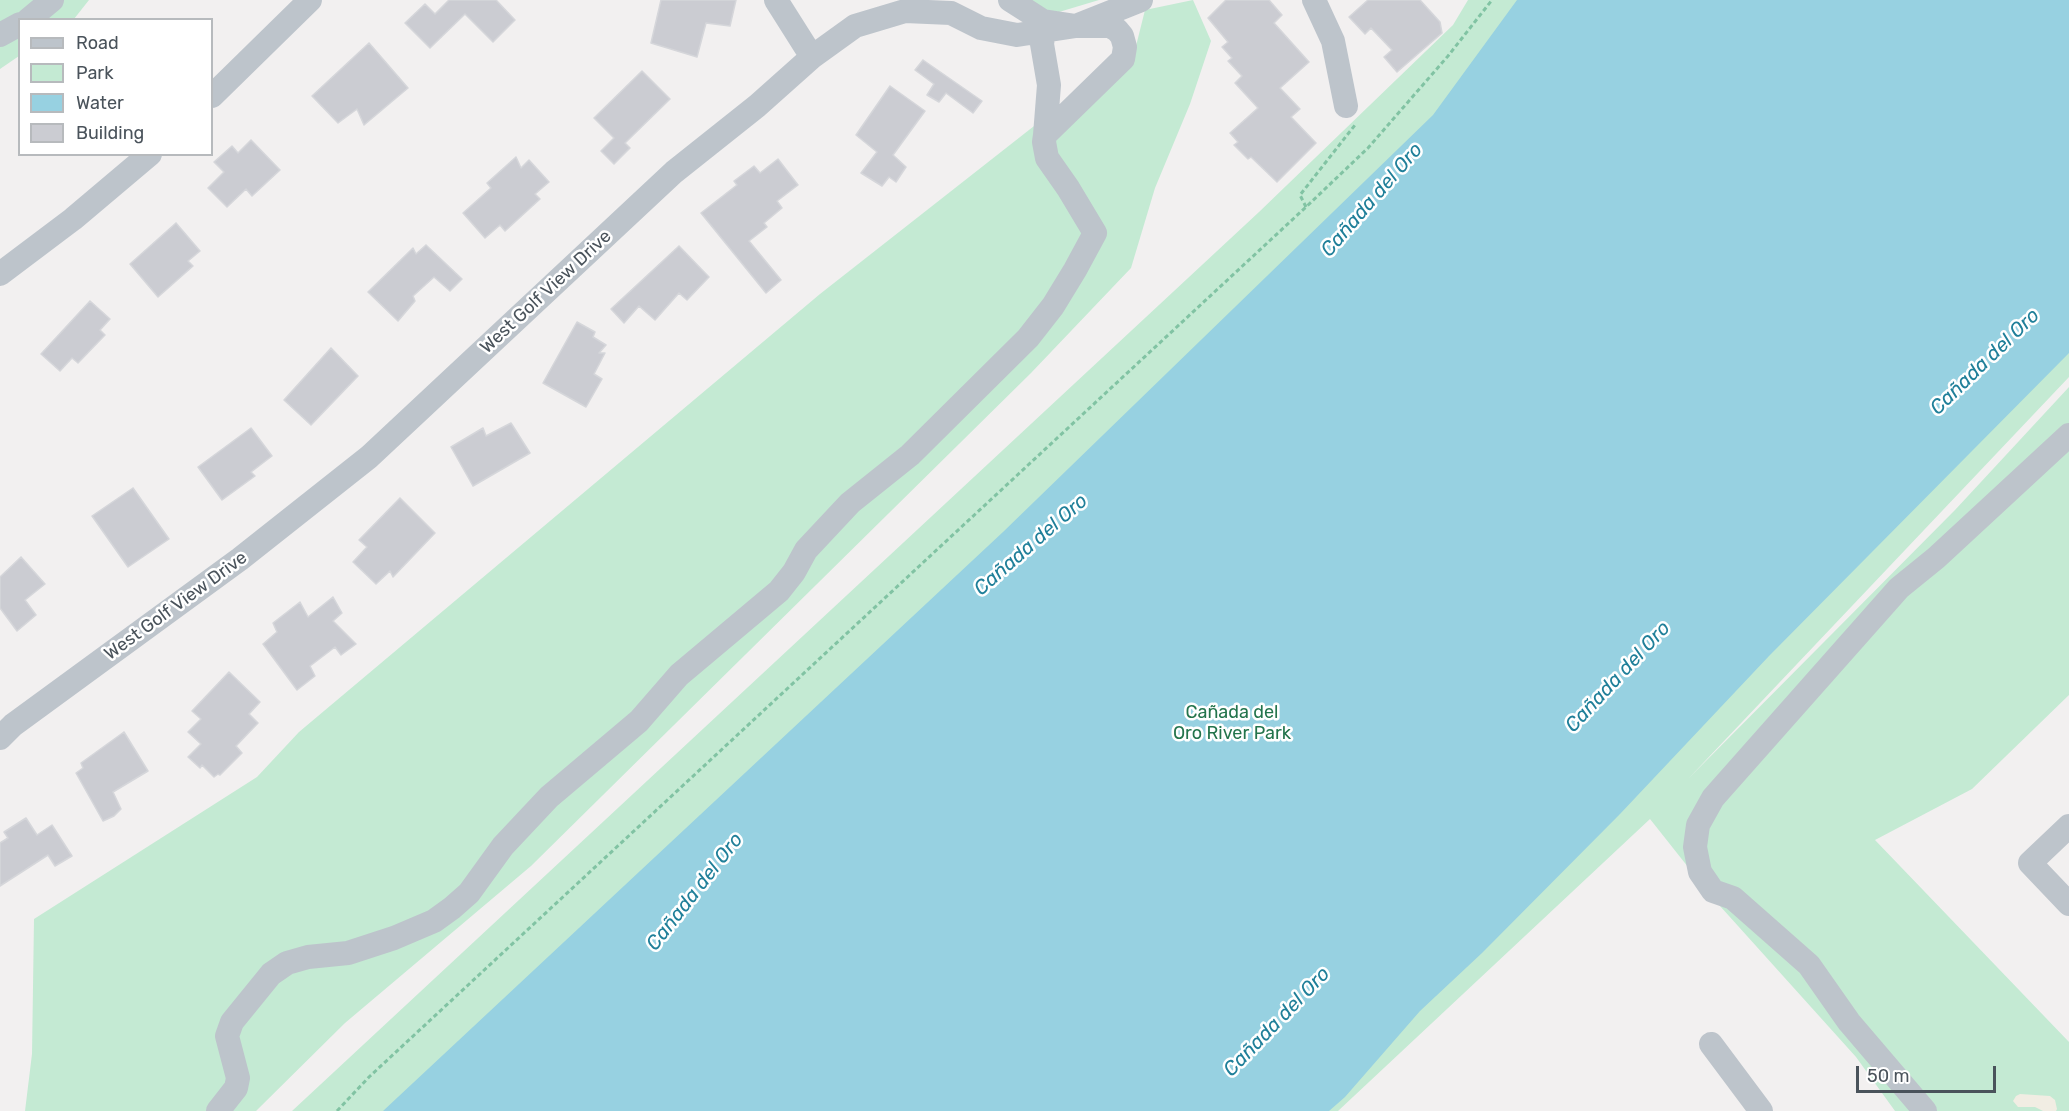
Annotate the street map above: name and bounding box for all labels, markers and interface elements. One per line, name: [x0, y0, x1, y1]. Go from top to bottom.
legend: [18, 18, 213, 156]
text: Road: [76, 32, 119, 54]
text: Park: [76, 62, 113, 84]
text: Water: [76, 92, 124, 114]
text: Building: [76, 122, 144, 144]
water label: Cañada del Oro: [1316, 138, 1428, 262]
street label: West Golf View Drive: [476, 226, 616, 358]
water label: Cañada del Oro: [1925, 304, 2045, 420]
water label: Cañada del Oro: [969, 489, 1093, 601]
street label: West Golf View Drive: [100, 547, 252, 665]
water label: Cañada del Oro: [1561, 617, 1675, 737]
park label: Cañada del Oro River Park: [1173, 702, 1291, 744]
water label: Cañada del Oro: [642, 828, 748, 956]
water label: Cañada del Oro: [1219, 962, 1335, 1082]
scale bar: [1859, 1054, 1998, 1092]
text: 50 m: [1867, 1065, 1910, 1087]

